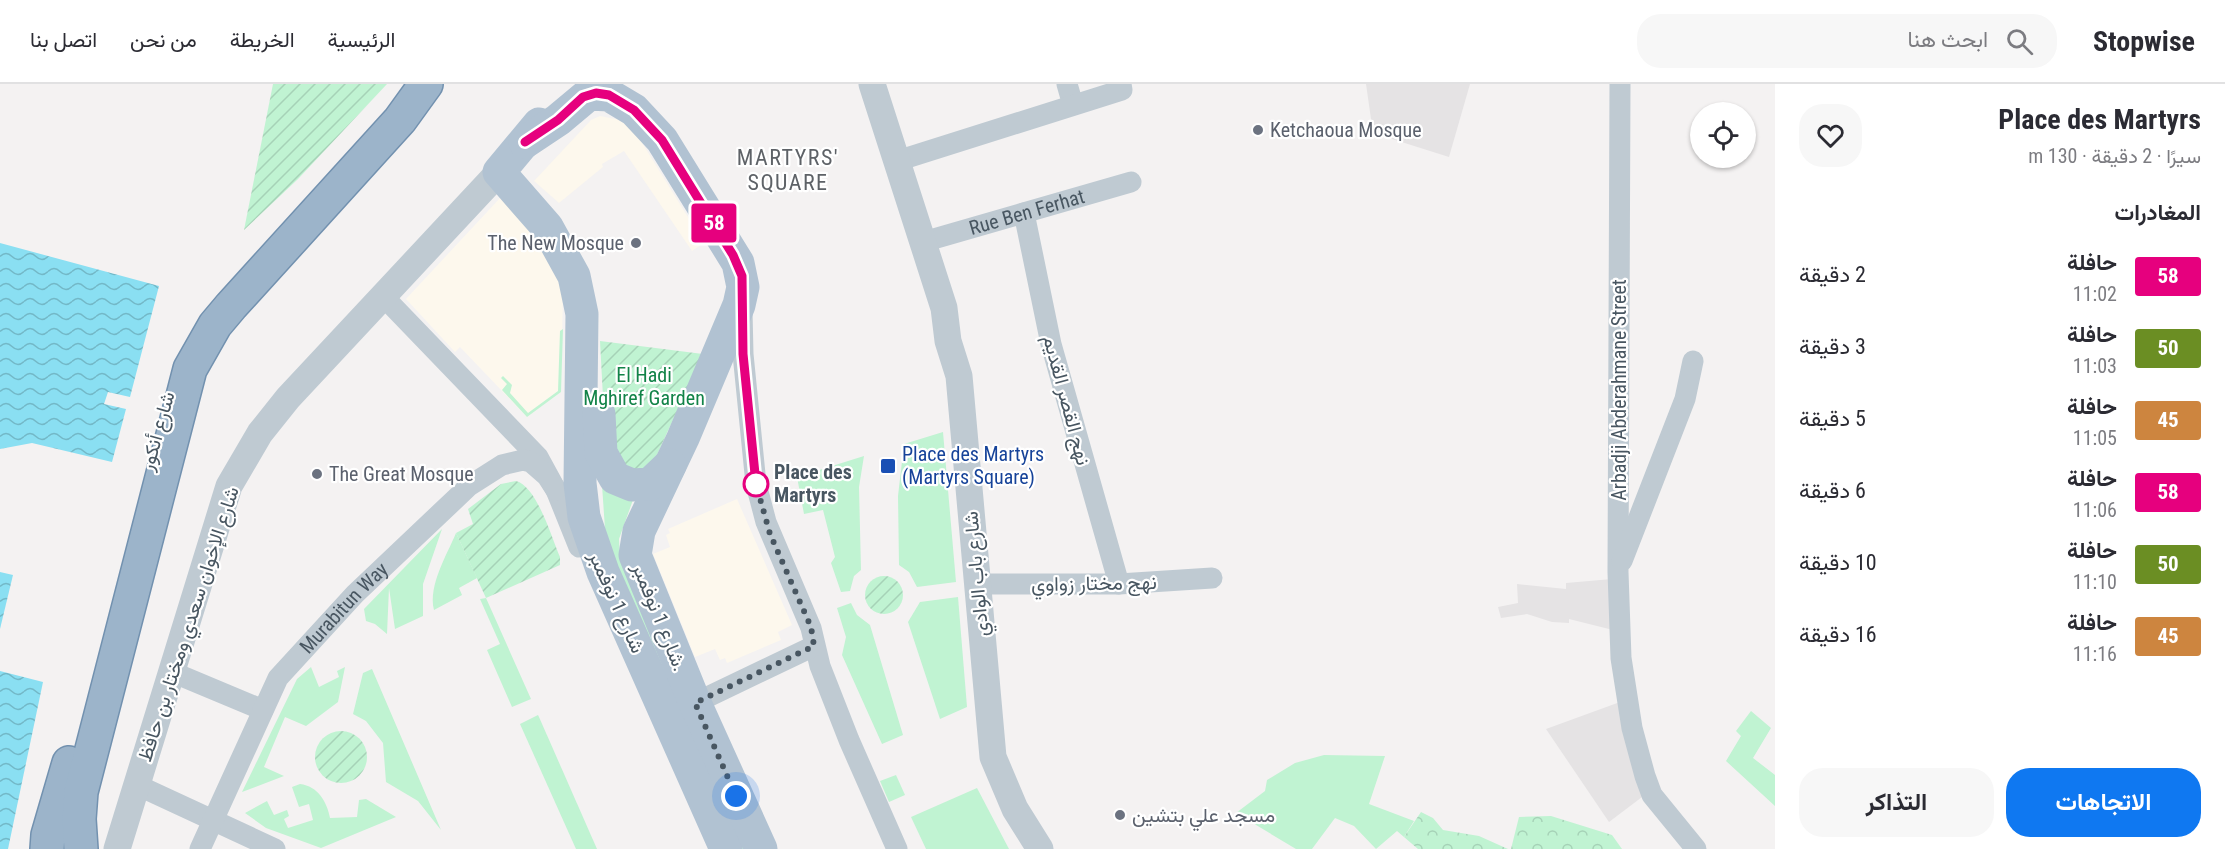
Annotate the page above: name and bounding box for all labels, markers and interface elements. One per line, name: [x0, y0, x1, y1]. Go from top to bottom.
search box: [1637, 14, 2057, 68]
icon: search: [2003, 25, 2036, 58]
text: Stopwise: [2093, 25, 2195, 58]
text: ابحث هنا: [1907, 27, 1988, 52]
text: اتصل بنا: [30, 28, 97, 52]
text: من نحن: [130, 28, 197, 52]
text: الخريطة: [230, 28, 295, 52]
text: الرئيسية: [328, 28, 396, 52]
map controls: [1690, 102, 1756, 168]
button: locate: [1690, 102, 1756, 168]
text: Place des Martyrs: [1998, 103, 2201, 136]
button: heart: [1799, 104, 1862, 167]
place label: Ketchaoua Mosque: [1270, 118, 1422, 142]
marker: Ketchaoua Mosque: [1251, 123, 1265, 137]
text: سيرًا · 2 دقيقة · 130 m: [2028, 144, 2201, 168]
district label: MARTYRS' SQUARE: [737, 145, 839, 195]
street label: Rue Ben Ferhat: [966, 184, 1087, 240]
text: المغادرات: [2115, 200, 2201, 225]
line badge: 58: [687, 204, 741, 242]
text: 58: [703, 211, 725, 235]
place label: The New Mosque: [487, 231, 624, 255]
marker: The New Mosque: [629, 236, 643, 250]
text: حافلة: [2067, 250, 2117, 275]
text: 2 دقيقة: [1799, 262, 1866, 287]
text: 58: [2157, 264, 2179, 288]
street label: Arbadji Abderahmane Street: [1607, 279, 1631, 501]
text: 11:02: [2073, 282, 2117, 306]
text: حافلة: [2067, 322, 2117, 347]
street label: نهج القصر القديم: [1036, 332, 1096, 468]
text: 3 دقيقة: [1799, 334, 1866, 359]
text: 50: [2157, 336, 2179, 360]
text: 11:03: [2073, 354, 2117, 378]
park label: El Hadi Mghiref Garden: [583, 363, 705, 410]
street label: شارع أنكور: [134, 389, 182, 475]
text: حافلة: [2067, 394, 2117, 419]
text: 5 دقيقة: [1799, 406, 1866, 431]
text: 45: [2157, 408, 2179, 432]
text: 11:05: [2073, 426, 2117, 450]
place label: Place des Martyrs (Martyrs Square): [902, 442, 1044, 489]
marker: Place des Martyrs (Martyrs Square): [879, 457, 897, 475]
place label: Place des Martyrs: [774, 460, 852, 507]
place label: The Great Mosque: [329, 462, 474, 486]
text: حافلة: [2067, 466, 2117, 491]
marker: The Great Mosque: [310, 467, 324, 481]
marker: Place des Martyrs: [743, 471, 769, 497]
text: 6 دقيقة: [1799, 478, 1866, 503]
text: 58: [2157, 480, 2179, 504]
street label: شارع الإخوان سعدي ومختار بن حافظ: [132, 483, 249, 766]
text: 11:06: [2073, 498, 2117, 522]
street label: شارع باب الوادي: [959, 510, 998, 638]
text: حافلة: [2067, 538, 2117, 563]
street label: شارع 1 نوفمبر: [582, 546, 650, 658]
text: 10 دقيقة: [1799, 550, 1877, 575]
text: 50: [2157, 552, 2179, 576]
street label: Murabitun Way: [294, 557, 393, 658]
street label: شارع 1 نوفمبر.: [625, 559, 693, 675]
street label: نهج مختار زواوي: [1031, 570, 1157, 601]
text: 11:10: [2073, 570, 2117, 594]
text: حافلة: [2067, 610, 2117, 635]
text: 16 دقيقة: [1799, 622, 1877, 647]
text: 45: [2157, 624, 2179, 648]
text: 11:16: [2073, 642, 2117, 666]
button: التذاكر: [1799, 768, 1994, 837]
button: الاتجاهات: [2006, 768, 2201, 837]
your location: [721, 781, 751, 811]
place label: مسجد علي بتشين: [1132, 803, 1275, 832]
marker: مسجد علي بتشين: [1113, 808, 1127, 822]

